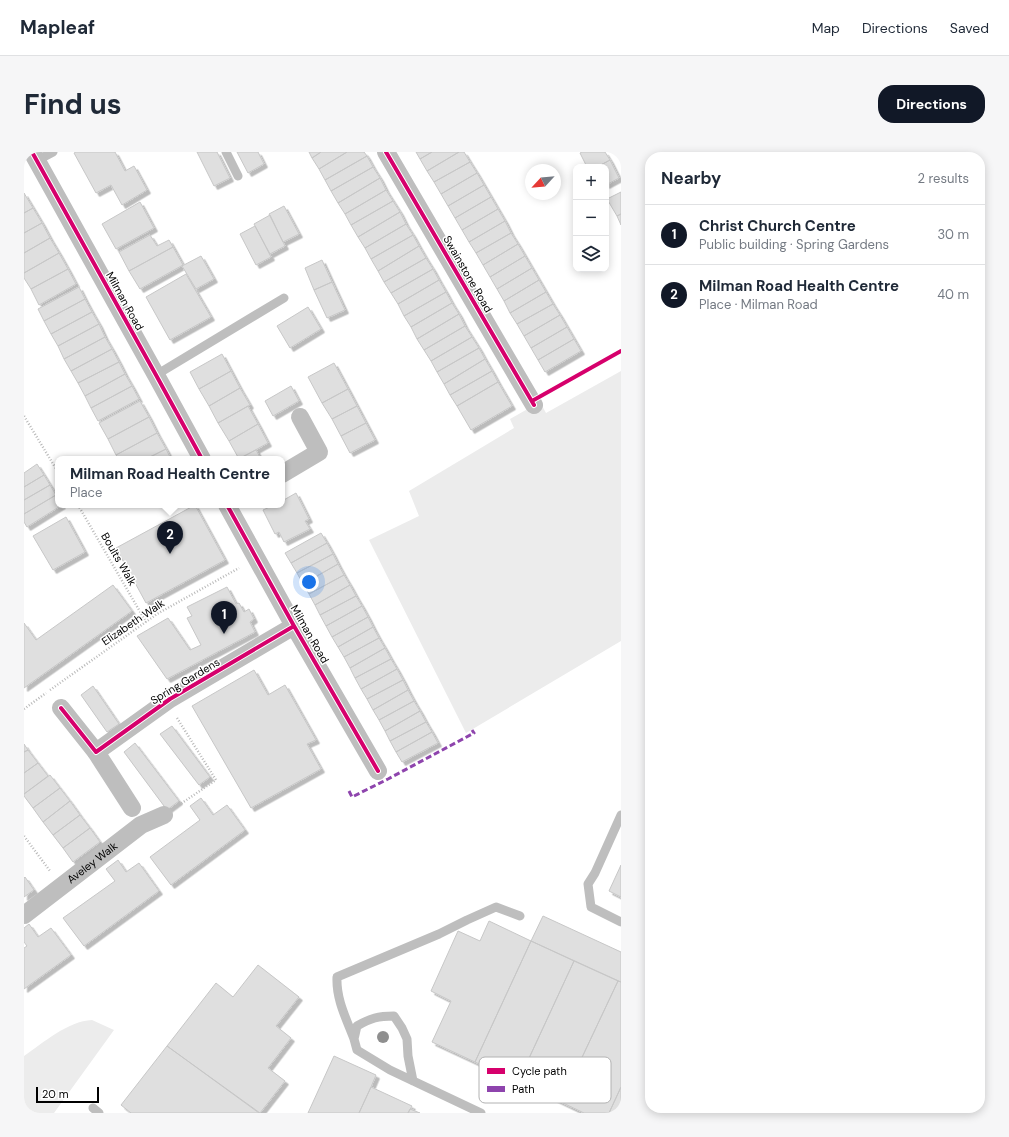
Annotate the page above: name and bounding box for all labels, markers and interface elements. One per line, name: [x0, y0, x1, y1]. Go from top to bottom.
text: Mapleaf: [20, 15, 95, 40]
text: Map: [812, 19, 840, 37]
text: Directions: [862, 19, 928, 37]
text: Saved: [950, 19, 989, 37]
button: Directions: [878, 85, 985, 123]
text: Find us: [24, 86, 122, 123]
north arrow: [525, 164, 561, 200]
map controls: [573, 164, 609, 272]
button: +: [573, 164, 609, 200]
text: Nearby: [661, 167, 721, 189]
text: 2 results: [918, 170, 969, 187]
button: −: [573, 200, 609, 236]
text: Christ Church Centre: [699, 216, 856, 236]
text: 1: [672, 226, 676, 243]
text: 30 m: [937, 226, 969, 243]
street label: Swainstone Road: [440, 233, 496, 315]
button: layers: [573, 236, 609, 272]
text: Public building · Spring Gardens: [699, 236, 889, 253]
street label: Milman Road: [103, 269, 147, 333]
text: Milman Road Health Centre: [699, 276, 899, 296]
text: 2: [670, 286, 678, 303]
text: 40 m: [937, 286, 969, 303]
text: Place · Milman Road: [699, 296, 818, 313]
popup: [55, 456, 285, 508]
text: Milman Road Health Centre: [70, 464, 270, 484]
text: Place: [70, 484, 102, 501]
pin: 2: [157, 521, 183, 554]
street label: Boults Walk: [98, 530, 140, 588]
your location: [299, 572, 319, 592]
street label: Elizabeth Walk: [99, 596, 168, 648]
pin: 1: [211, 601, 237, 634]
street label: Milman Road: [288, 602, 332, 666]
street label: Spring Gardens: [148, 655, 222, 707]
street label: Aveley Walk: [64, 838, 121, 886]
legend: [479, 1057, 611, 1103]
text: Cycle path: [512, 1064, 567, 1078]
text: Path: [512, 1082, 535, 1096]
scale bar: [36, 1085, 99, 1104]
text: 20 m: [42, 1087, 68, 1101]

